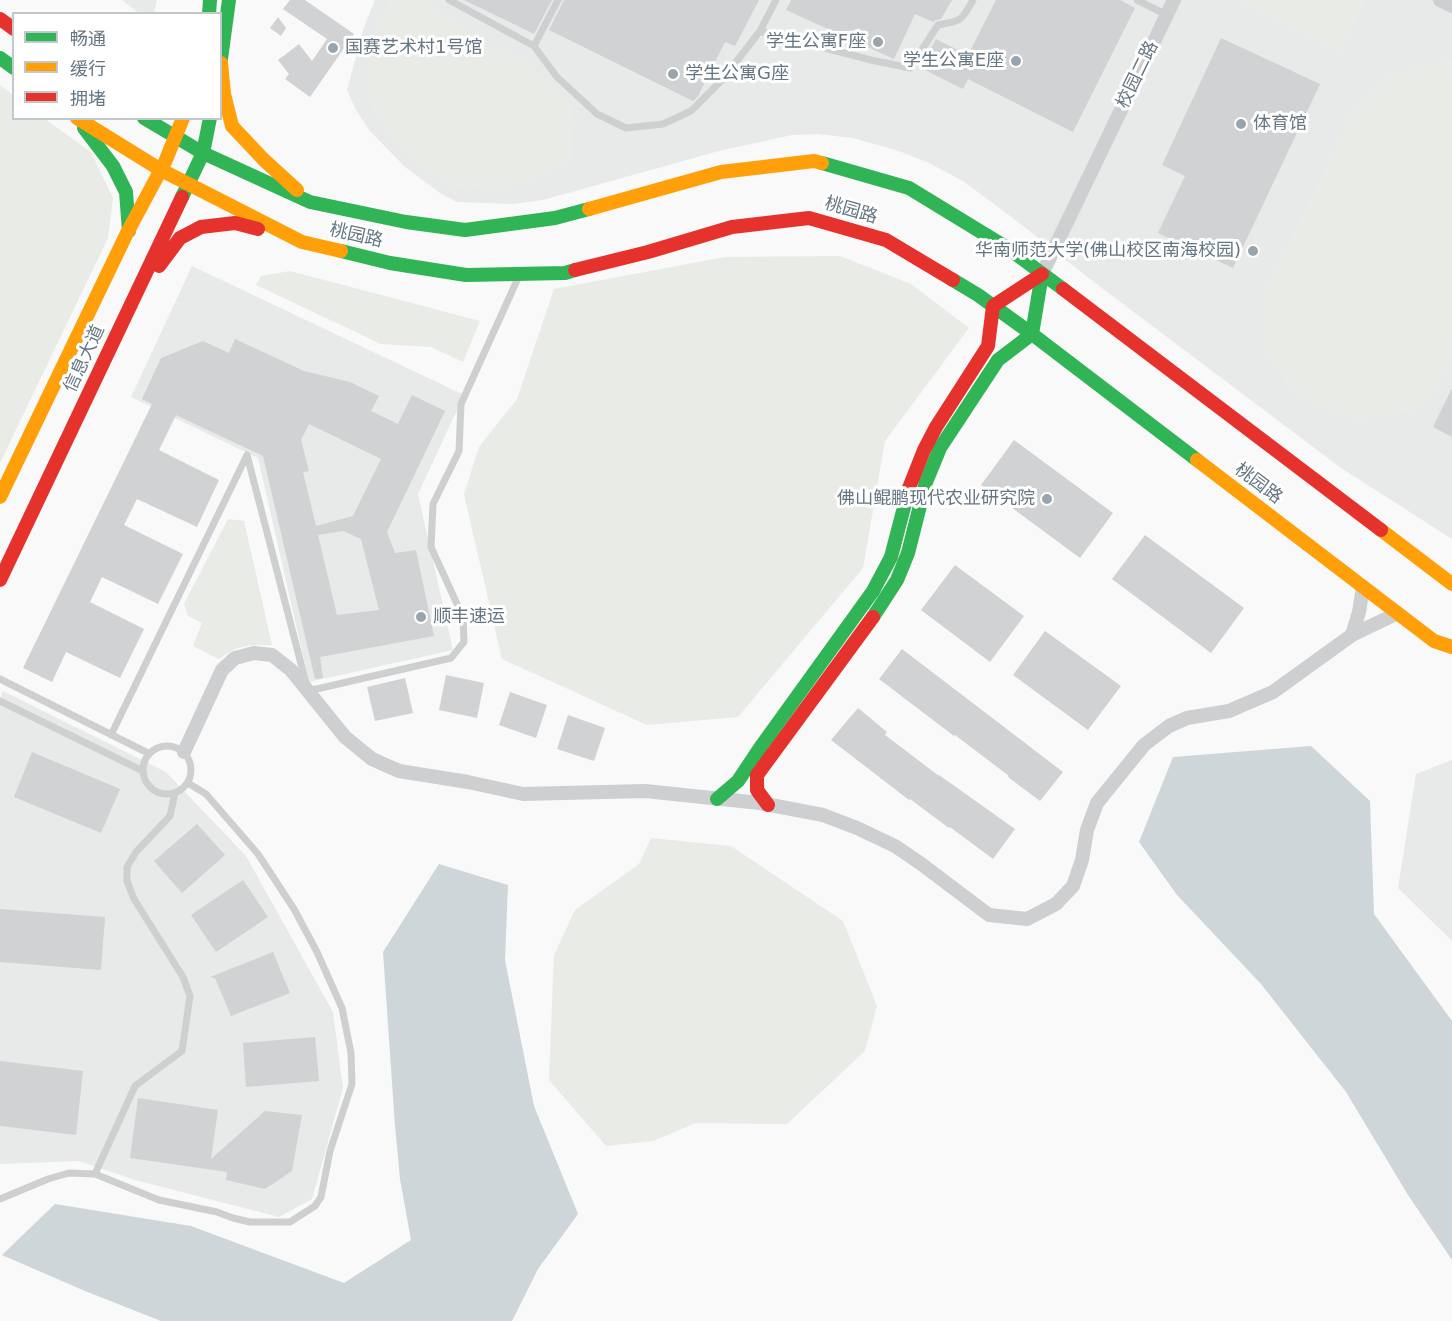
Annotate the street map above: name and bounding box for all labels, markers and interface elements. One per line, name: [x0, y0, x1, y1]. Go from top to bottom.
legend: [12, 12, 222, 120]
text: 畅通: [70, 28, 106, 49]
place label: 学生公寓F座: [766, 31, 866, 53]
marker: 学生公寓F座: [871, 35, 885, 49]
place label: 国赛艺术村1号馆: [345, 37, 482, 59]
street label: 校园二路: [1113, 38, 1163, 112]
marker: 国赛艺术村1号馆: [326, 41, 340, 55]
place label: 学生公寓E座: [903, 50, 1004, 72]
marker: 学生公寓E座: [1009, 54, 1023, 68]
text: 缓行: [70, 58, 106, 79]
place label: 学生公寓G座: [685, 63, 789, 85]
marker: 学生公寓G座: [666, 67, 680, 81]
text: 拥堵: [70, 88, 106, 109]
place label: 体育馆: [1253, 113, 1307, 135]
marker: 体育馆: [1234, 117, 1248, 131]
street label: 桃园路: [822, 193, 880, 229]
street label: 桃园路: [327, 219, 385, 253]
place label: 华南师范大学(佛山校区南海校园): [975, 240, 1241, 262]
marker: 华南师范大学(佛山校区南海校园): [1246, 244, 1260, 258]
street label: 信息大道: [60, 322, 110, 396]
street label: 桃园路: [1230, 459, 1286, 509]
place label: 佛山鲲鹏现代农业研究院: [837, 488, 1035, 510]
marker: 佛山鲲鹏现代农业研究院: [1040, 492, 1054, 506]
place label: 顺丰速运: [433, 606, 505, 628]
marker: 顺丰速运: [414, 610, 428, 624]

